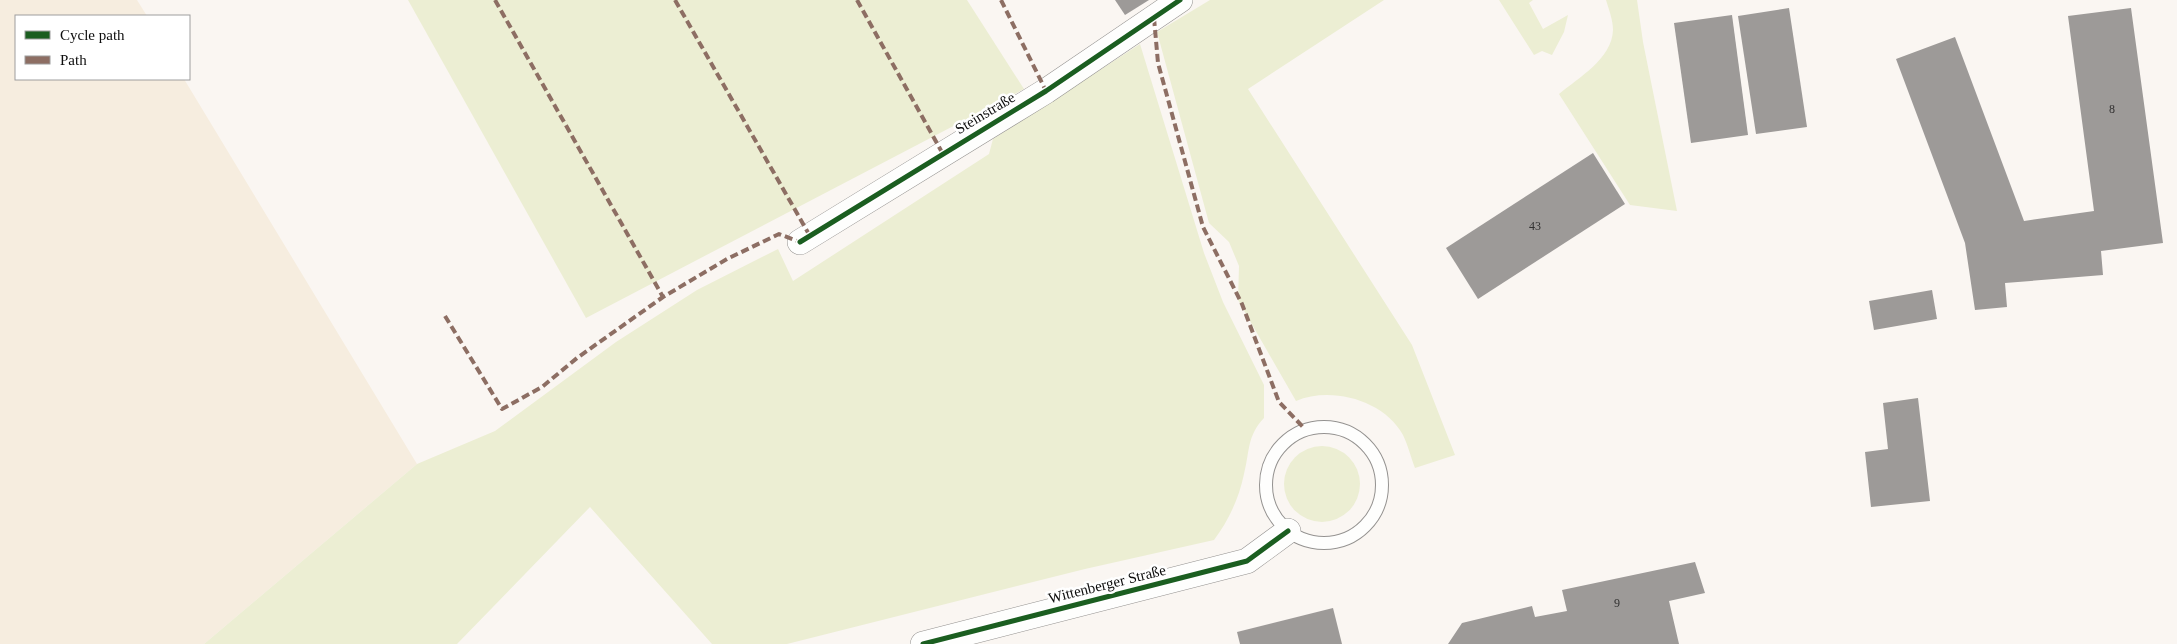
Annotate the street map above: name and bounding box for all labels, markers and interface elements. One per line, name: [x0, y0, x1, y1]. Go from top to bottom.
legend: [15, 15, 190, 80]
text: Cycle path: [60, 27, 125, 43]
text: Path: [60, 52, 87, 68]
street label: Steinstraße: [952, 89, 1018, 137]
house number: 8: [2109, 102, 2115, 116]
house number: 43: [1529, 219, 1541, 233]
street label: Wittenberger Straße: [1047, 562, 1168, 606]
house number: 9: [1614, 596, 1620, 610]

